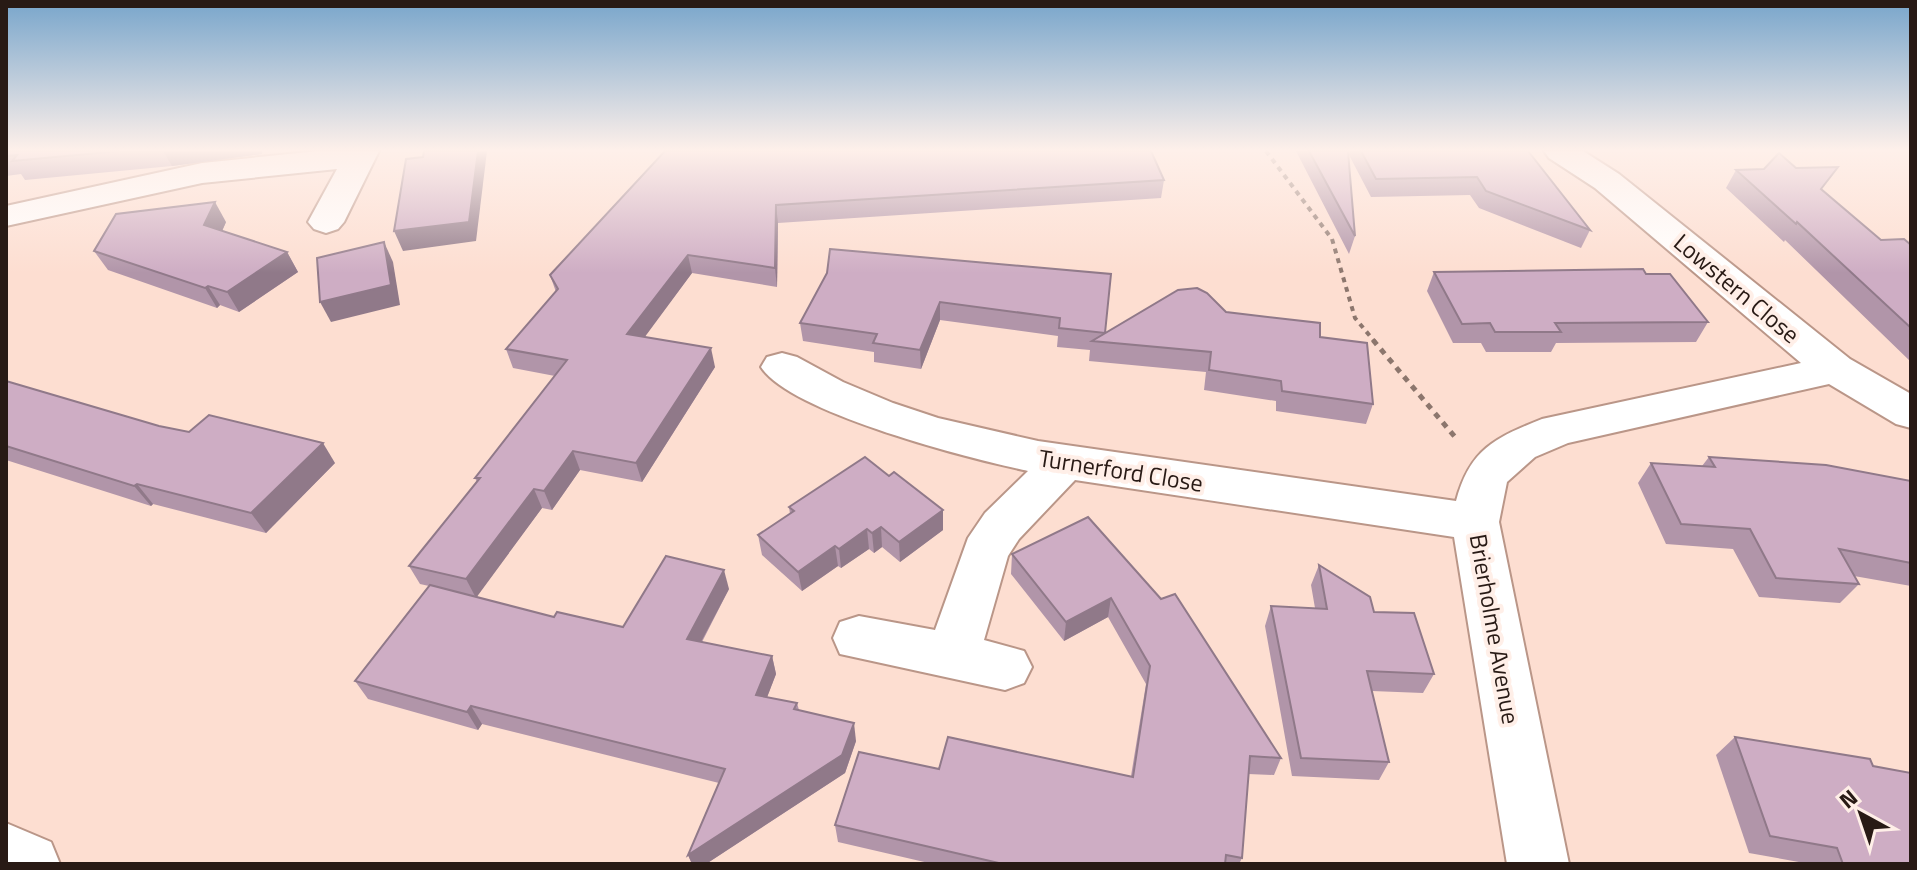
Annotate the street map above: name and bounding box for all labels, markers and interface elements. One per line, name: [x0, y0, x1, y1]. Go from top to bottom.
street label: Lowstern Close: [1666, 224, 1808, 352]
street label: Turnerford Close: [1036, 439, 1206, 501]
street label: Brierholme Avenue: [1461, 531, 1529, 727]
north arrow: [1821, 774, 1901, 854]
text: N: [1831, 781, 1865, 817]

